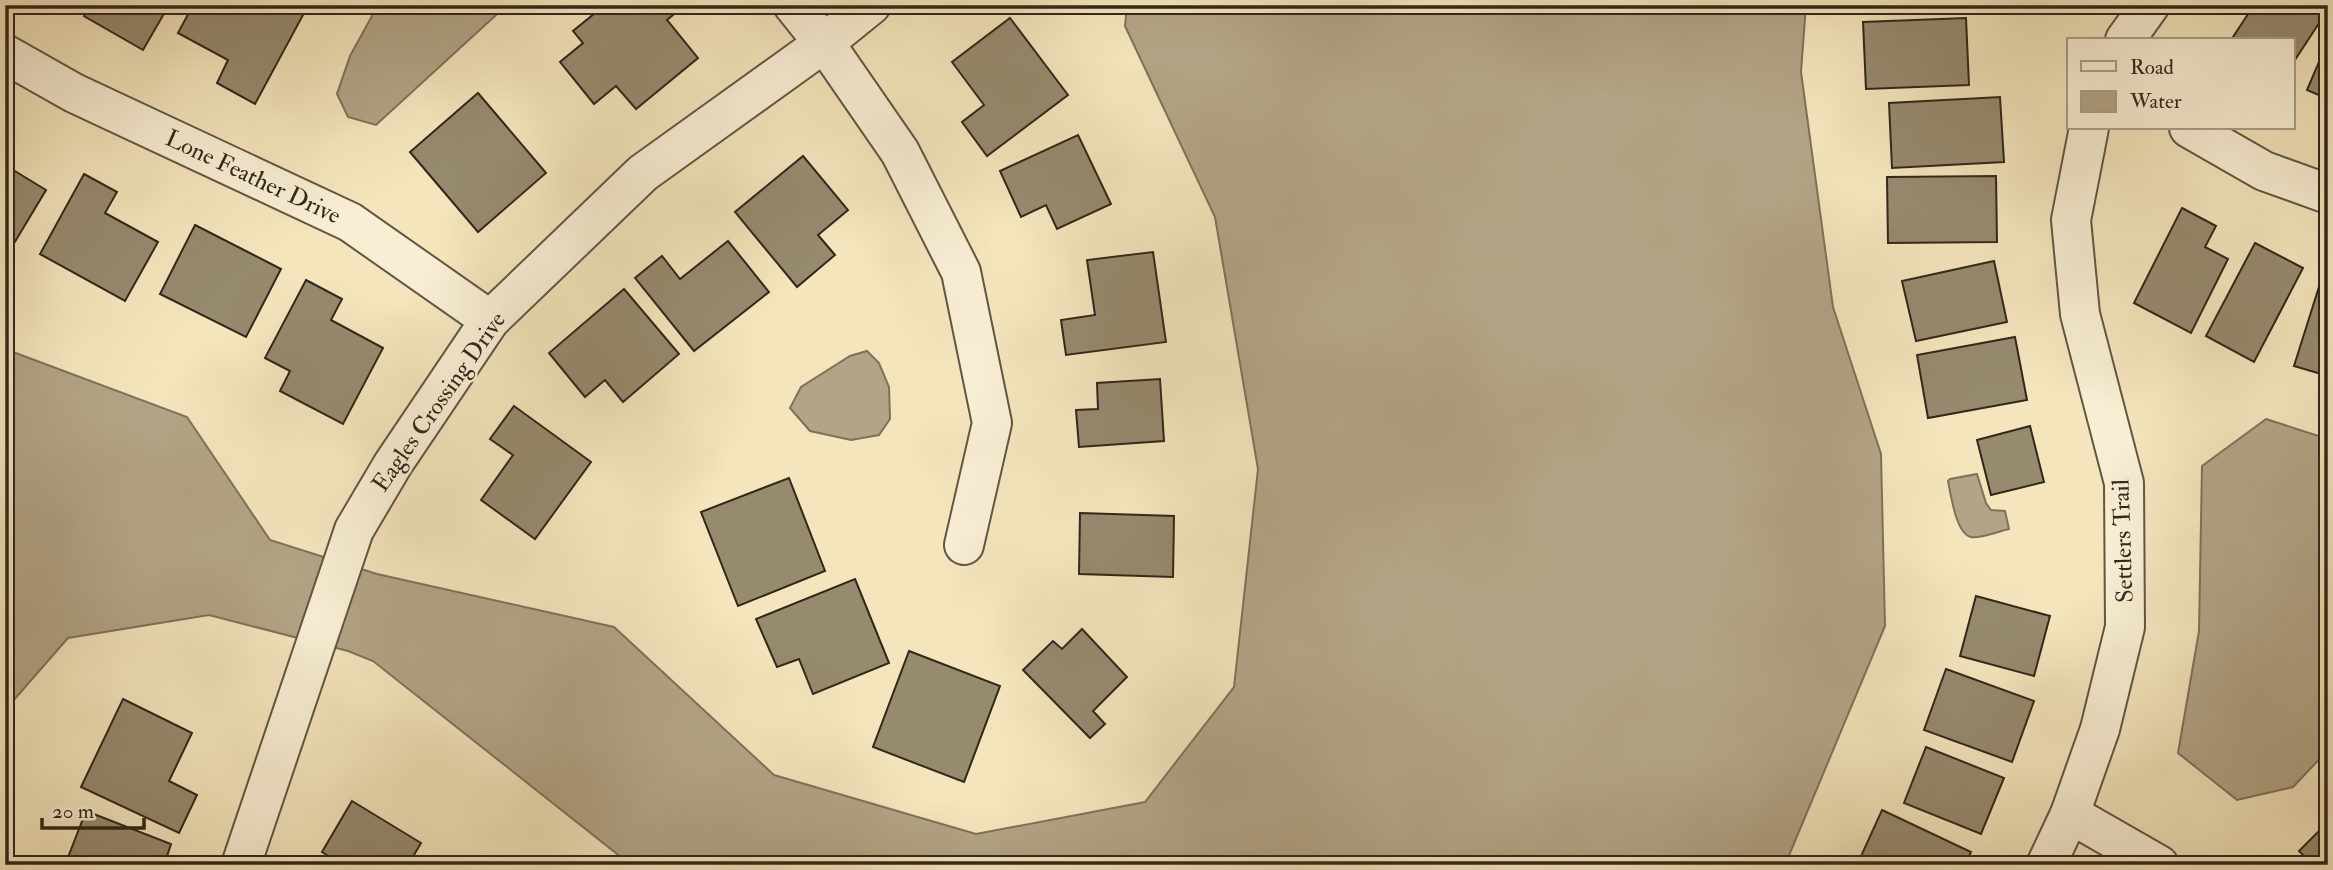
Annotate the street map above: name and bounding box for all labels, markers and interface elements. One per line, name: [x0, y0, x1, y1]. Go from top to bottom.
legend: [2067, 38, 2294, 130]
text: Road: [2130, 54, 2175, 81]
text: Water: [2129, 88, 2182, 115]
street label: Lone Feather Drive: [160, 123, 346, 231]
street label: Eagles Crossing Drive: [365, 306, 513, 498]
street label: Settlers Trail: [2105, 479, 2141, 603]
scale bar: [42, 786, 144, 830]
text: 20 m: [52, 798, 94, 825]

